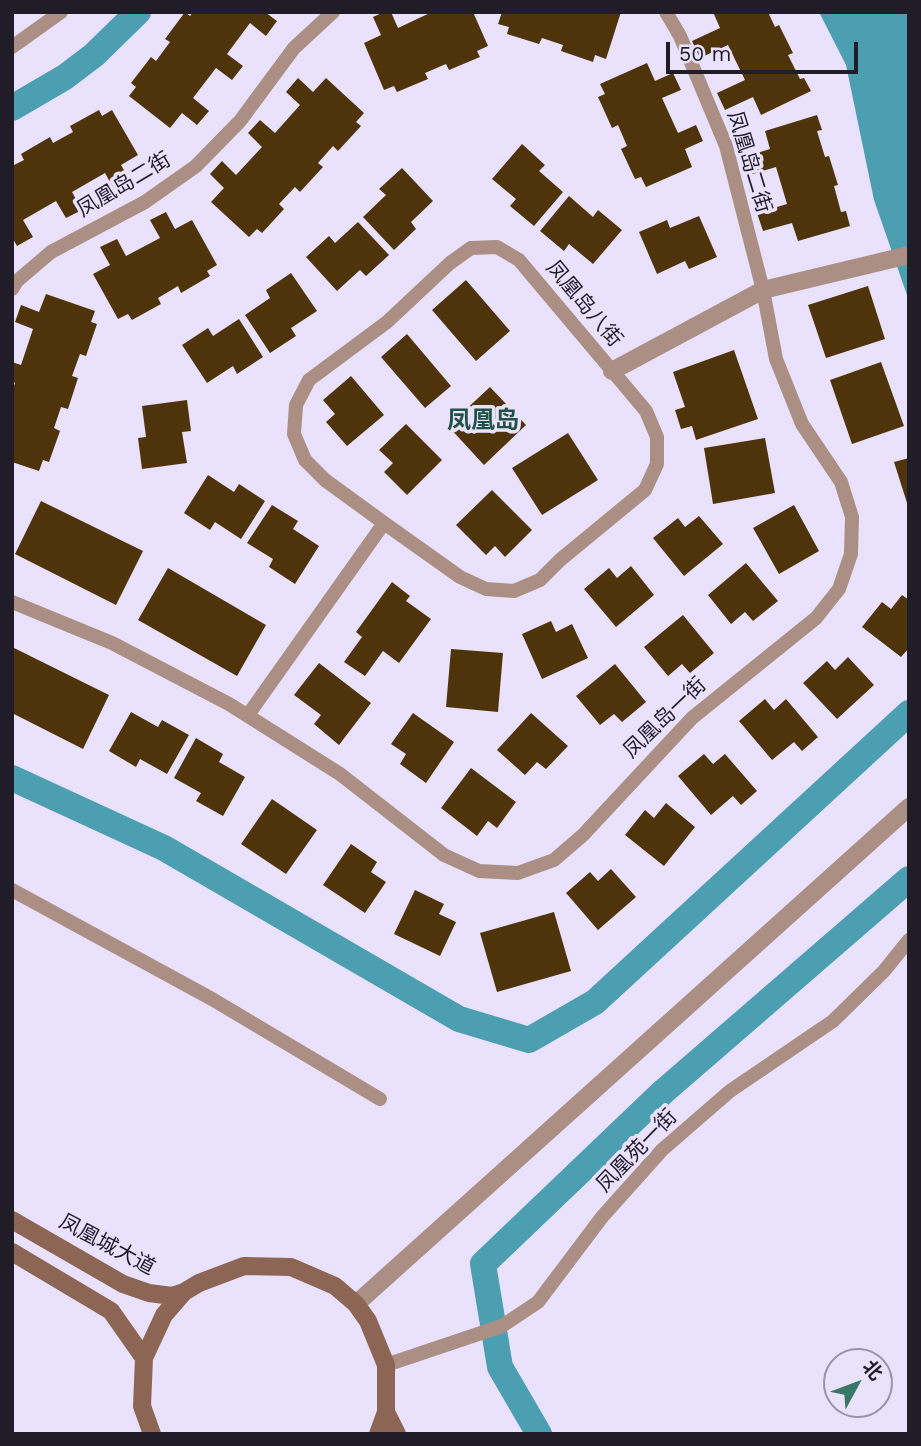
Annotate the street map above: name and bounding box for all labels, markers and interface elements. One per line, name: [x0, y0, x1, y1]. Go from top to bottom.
scale bar: [669, 28, 862, 72]
text: 50 m: [679, 41, 731, 66]
street label: 凤凰岛二街: [722, 108, 776, 216]
street label: 凤凰岛二街: [73, 147, 175, 223]
street label: 凤凰岛八街: [541, 256, 627, 352]
district label: 凤凰岛: [447, 407, 519, 435]
street label: 凤凰岛一街: [618, 672, 712, 764]
street label: 凤凰苑一街: [591, 1104, 683, 1198]
street label: 凤凰城大道: [55, 1209, 159, 1281]
north arrow: [823, 1348, 893, 1418]
text: 北: [858, 1355, 888, 1385]

